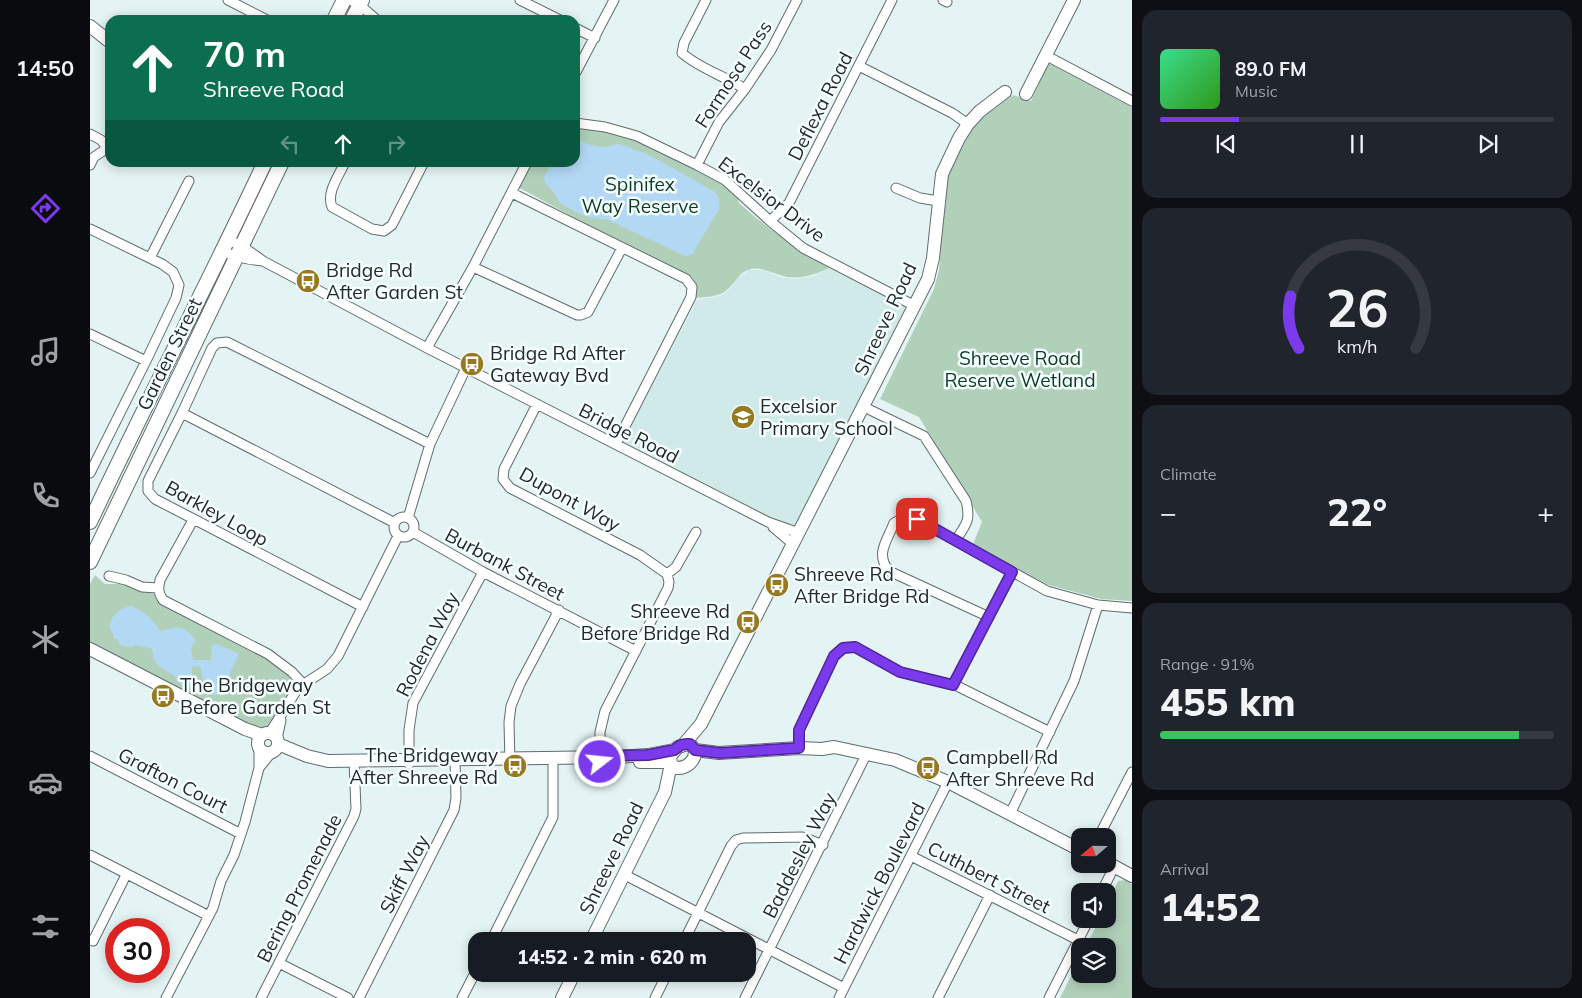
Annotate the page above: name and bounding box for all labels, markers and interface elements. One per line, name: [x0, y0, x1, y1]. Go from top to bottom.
street label: Formosa Pass: [689, 16, 777, 132]
text: 70 m: [203, 32, 286, 76]
icon: ahead: [120, 35, 185, 100]
street label: Deflexa Road: [782, 48, 858, 164]
text: 14:50: [16, 54, 74, 82]
text: 89.0 FM: [1235, 57, 1307, 81]
text: Shreeve Road: [203, 75, 344, 103]
text: Music: [1235, 81, 1278, 101]
icon: left: [276, 130, 304, 158]
icon: ahead: [329, 130, 357, 158]
icon: right: [382, 130, 410, 158]
icon: previous: [1212, 130, 1240, 158]
icon: pause: [1343, 130, 1371, 158]
icon: next: [1474, 130, 1502, 158]
street label: Excelsior Drive: [714, 151, 830, 247]
park label: Spinifex Way Reserve: [581, 172, 699, 218]
icon: directions: [28, 191, 63, 226]
place label: Bridge Rd After Garden St: [326, 258, 463, 304]
street label: Shreeve Road: [848, 259, 922, 379]
bus stop icon: Bridge Rd After Garden St: [295, 268, 321, 294]
text: 26: [1326, 275, 1388, 340]
street label: Garden Street: [131, 293, 207, 414]
icon: music: [28, 334, 63, 369]
text: km/h: [1337, 335, 1377, 357]
place label: Bridge Rd After Gateway Bvd: [490, 341, 625, 387]
park label: Shreeve Road Reserve Wetland: [944, 346, 1096, 392]
bus stop icon: Bridge Rd After Gateway Bvd: [459, 351, 485, 377]
place label: Excelsior Primary School: [760, 394, 893, 440]
street label: Bridge Road: [575, 398, 683, 468]
school or university icon: Excelsior Primary School: [730, 404, 756, 430]
street label: Dupont Way: [515, 461, 625, 537]
text: Climate: [1160, 464, 1216, 484]
street label: Barkley Loop: [161, 475, 273, 551]
icon: phone: [28, 478, 63, 513]
text: 22°: [1327, 488, 1387, 536]
text: −: [1160, 495, 1177, 530]
text: +: [1537, 495, 1554, 530]
pin: [896, 498, 938, 540]
icon: arrive: [903, 505, 931, 533]
street label: Burbank Street: [441, 522, 569, 606]
place label: Shreeve Rd After Bridge Rd: [794, 562, 929, 608]
bus stop icon: Shreeve Rd After Bridge Rd: [764, 572, 790, 598]
street label: Rodena Way: [390, 588, 464, 700]
place label: Shreeve Rd Before Bridge Rd: [581, 599, 730, 645]
bus stop icon: Shreeve Rd Before Bridge Rd: [735, 609, 761, 635]
icon: climate: [28, 622, 63, 657]
text: Range · 91%: [1160, 654, 1255, 674]
place label: The Bridgeway Before Garden St: [180, 673, 331, 719]
text: 455 km: [1160, 678, 1296, 726]
bus stop icon: The Bridgeway Before Garden St: [150, 683, 176, 709]
position arrow: [573, 735, 625, 787]
street label: Grafton Court: [114, 742, 232, 818]
place label: The Bridgeway After Shreeve Rd: [350, 743, 498, 789]
place label: Campbell Rd After Shreeve Rd: [946, 745, 1094, 791]
bus stop icon: The Bridgeway After Shreeve Rd: [502, 753, 528, 779]
bus stop icon: Campbell Rd After Shreeve Rd: [915, 755, 941, 781]
icon: car: [28, 765, 63, 800]
street label: Baddesley Way: [757, 788, 841, 922]
street label: Shreeve Road: [573, 798, 649, 918]
street label: Hardwick Boulevard: [828, 798, 930, 968]
street label: Bering Promenade: [251, 810, 347, 966]
north arrow: [1071, 828, 1116, 872]
map controls: [1071, 828, 1116, 983]
street label: Skiff Way: [374, 831, 434, 917]
street label: Cuthbert Street: [923, 836, 1055, 918]
text: Arrival: [1160, 859, 1209, 879]
button: sound: [1071, 883, 1116, 928]
text: 14:52: [1160, 883, 1261, 931]
icon: filters: [28, 909, 63, 944]
speed limit sign: 30: [105, 918, 170, 983]
button: layers: [1071, 938, 1116, 983]
text: 14:52 · 2 min · 620 m: [517, 945, 707, 969]

